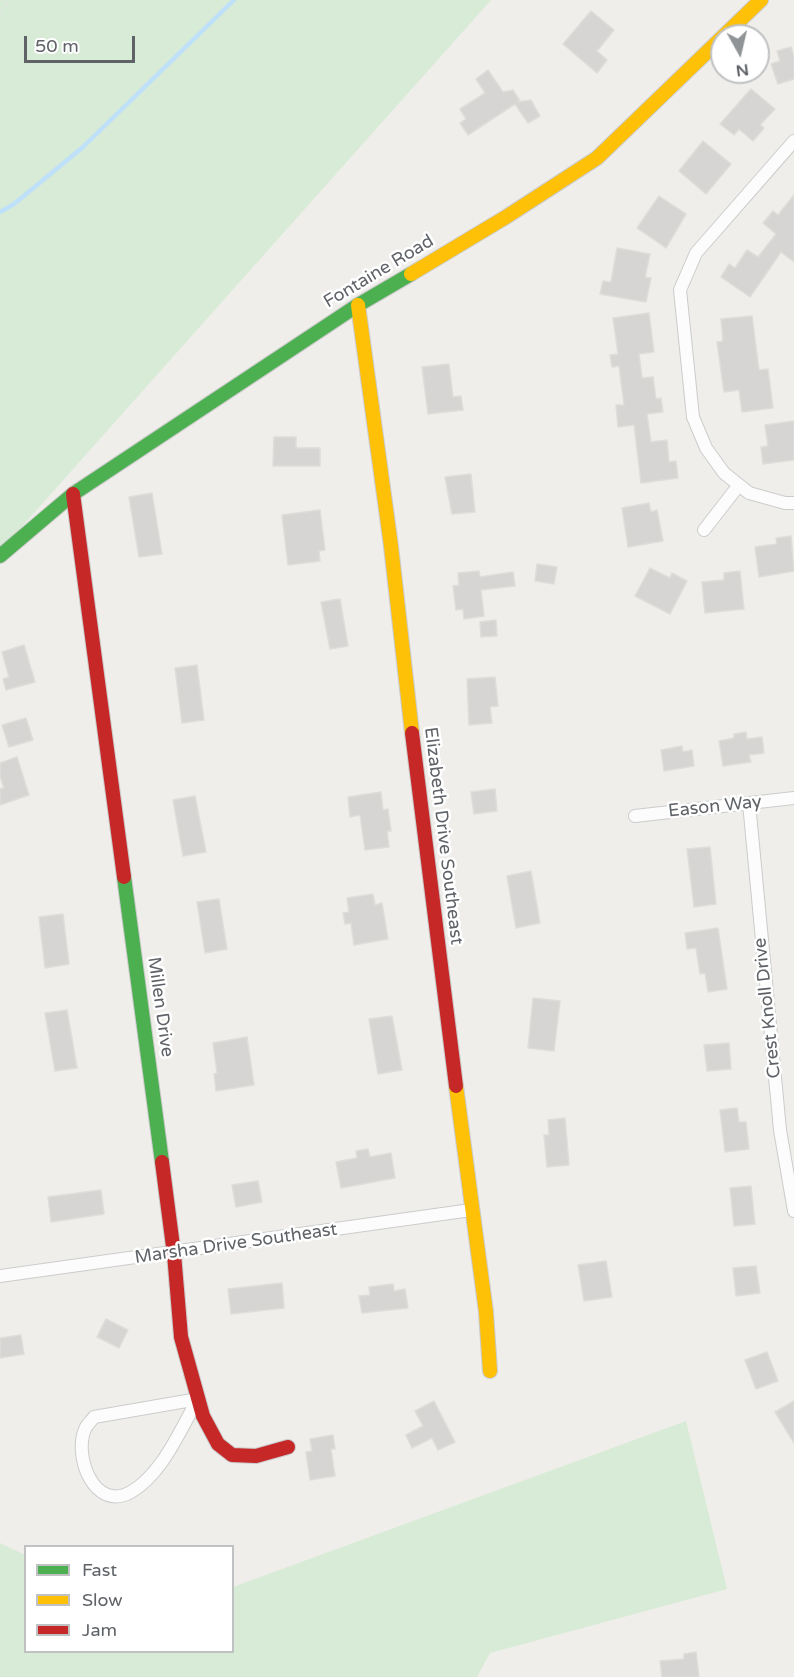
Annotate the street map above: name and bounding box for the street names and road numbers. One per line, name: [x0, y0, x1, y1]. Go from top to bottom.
street label: Fontaine Road: [320, 231, 438, 313]
street label: Elizabeth Drive Southeast: [419, 726, 467, 946]
street label: Eason Way: [667, 791, 763, 823]
street label: Crest Knoll Drive: [750, 937, 786, 1079]
street label: Millen Drive: [142, 956, 178, 1058]
street label: Marsha Drive Southeast: [133, 1219, 339, 1269]

